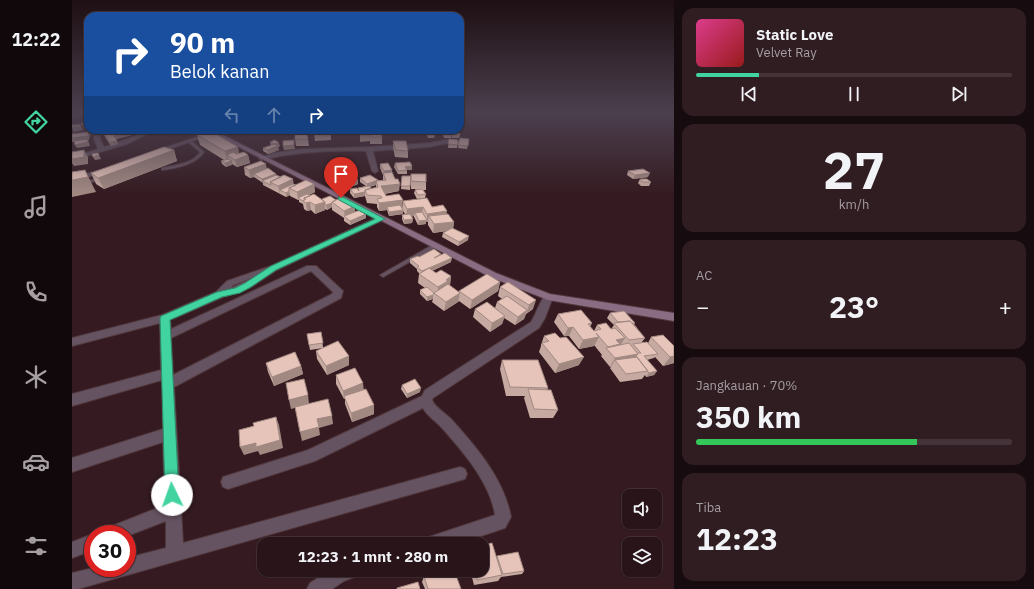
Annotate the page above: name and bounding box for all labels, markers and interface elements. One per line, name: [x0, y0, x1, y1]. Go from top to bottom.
text: 90 m: [170, 24, 235, 61]
text: Static Love: [756, 25, 833, 44]
text: 12:22: [11, 28, 61, 51]
icon: right: [104, 28, 156, 80]
text: Velvet Ray: [756, 44, 817, 61]
text: Belok kanan: [170, 60, 269, 83]
icon: previous: [738, 83, 760, 105]
icon: pause: [843, 83, 865, 105]
icon: next: [948, 83, 970, 105]
icon: left: [221, 104, 243, 126]
icon: ahead: [263, 104, 285, 126]
icon: right: [305, 104, 327, 126]
icon: directions: [22, 108, 50, 136]
text: 27: [823, 136, 885, 203]
pin: [324, 157, 358, 198]
icon: arrive: [330, 163, 352, 185]
icon: music: [22, 193, 50, 221]
text: km/h: [839, 196, 869, 213]
text: AC: [696, 267, 712, 284]
icon: phone: [22, 278, 50, 306]
text: 23°: [829, 287, 879, 326]
text: −: [696, 292, 709, 321]
text: +: [999, 292, 1012, 321]
icon: climate: [22, 363, 50, 391]
text: Jangkauan · 70%: [696, 377, 797, 394]
text: 350 km: [696, 397, 801, 436]
icon: car: [22, 448, 50, 476]
position arrow: [151, 474, 193, 516]
map controls: [622, 489, 662, 577]
button: sound: [622, 489, 662, 529]
text: Tiba: [696, 499, 721, 516]
text: 12:23: [696, 519, 778, 558]
speed limit sign: 30: [84, 525, 136, 577]
icon: filters: [22, 532, 50, 560]
button: layers: [622, 537, 662, 577]
text: 12:23 · 1 mnt · 280 m: [298, 547, 448, 566]

